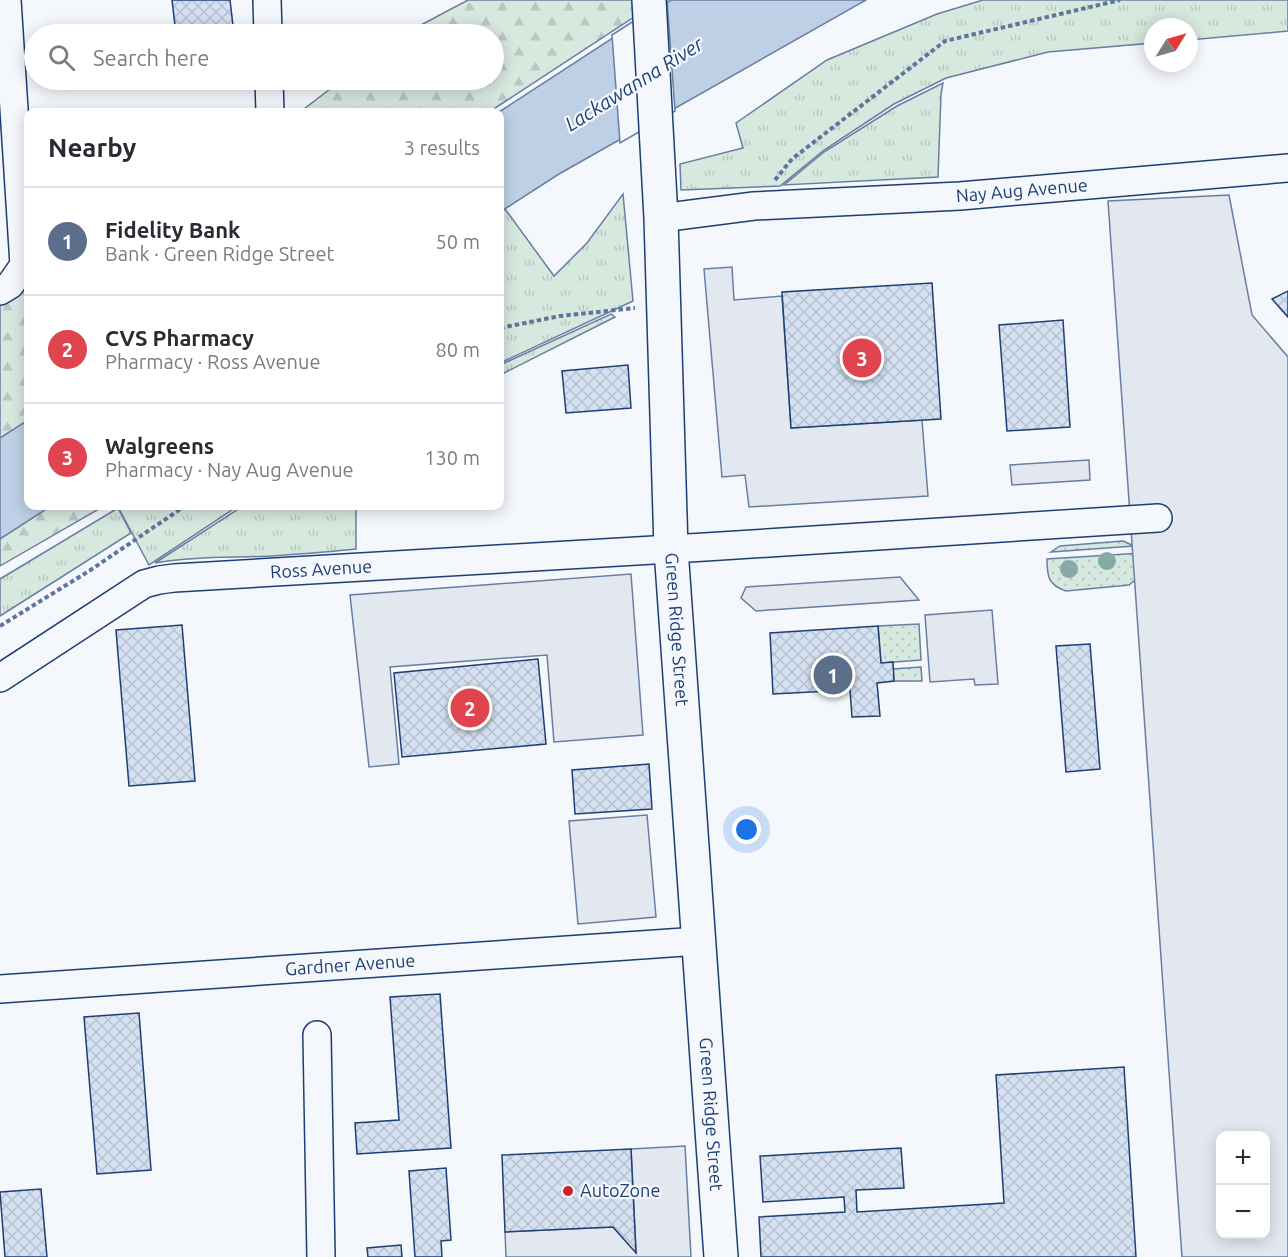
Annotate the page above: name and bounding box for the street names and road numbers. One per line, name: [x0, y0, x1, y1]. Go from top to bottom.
street label: Nay Aug Avenue: [955, 174, 1088, 205]
street label: Green Ridge Street: [662, 552, 693, 707]
street label: Ross Avenue: [270, 555, 373, 581]
street label: Gardner Avenue: [284, 950, 416, 978]
street label: Green Ridge Street: [697, 1037, 727, 1191]

